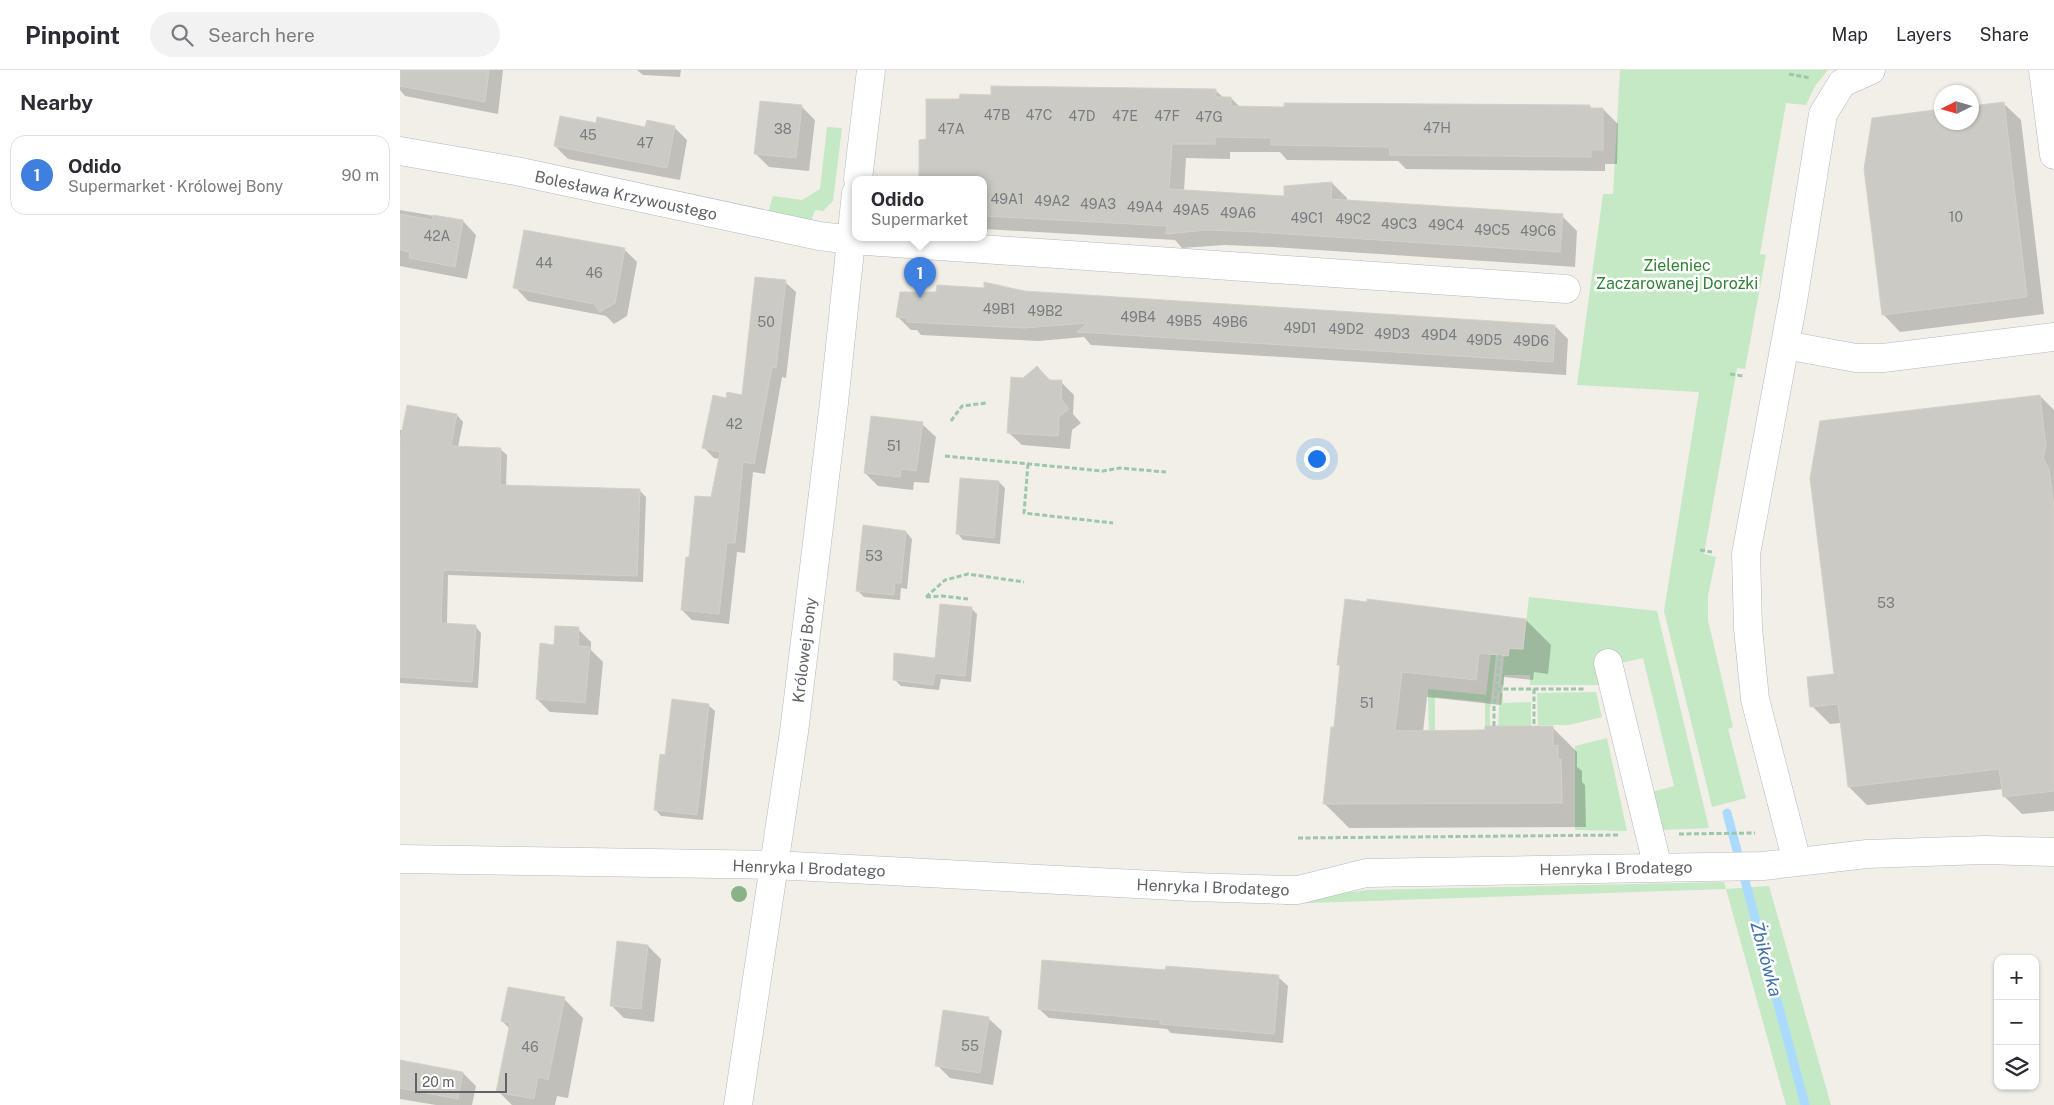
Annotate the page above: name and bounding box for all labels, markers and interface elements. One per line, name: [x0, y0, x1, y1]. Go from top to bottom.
search box: [150, 12, 500, 57]
text: Pinpoint: [25, 21, 120, 49]
icon: search: [168, 21, 196, 49]
text: Search here: [208, 24, 315, 46]
text: Map: [1832, 24, 1868, 45]
text: Layers: [1896, 24, 1952, 45]
text: Share: [1980, 24, 2029, 45]
north arrow: [1934, 85, 1979, 130]
text: Nearby: [20, 90, 93, 115]
house number: 47B: [984, 107, 1010, 123]
house number: 47C: [1026, 107, 1052, 123]
house number: 47D: [1069, 108, 1095, 124]
house number: 47E: [1112, 108, 1138, 124]
house number: 47F: [1154, 108, 1180, 124]
house number: 47G: [1195, 109, 1223, 125]
house number: 47H: [1423, 120, 1451, 136]
house number: 38: [774, 121, 792, 137]
house number: 47A: [937, 121, 965, 137]
house number: 45: [579, 127, 597, 143]
house number: 47: [636, 135, 654, 151]
text: Odido: [68, 155, 121, 177]
text: 1: [34, 166, 40, 185]
text: 90 m: [342, 166, 379, 185]
street label: Bolesława Krzywoustego: [533, 167, 719, 224]
popup: [852, 176, 987, 241]
text: Supermarket · Królowej Bony: [68, 177, 283, 196]
text: Odido: [871, 188, 924, 210]
house number: 49A1: [990, 191, 1024, 207]
house number: 49A2: [1034, 193, 1070, 209]
house number: 49A3: [1080, 196, 1116, 212]
house number: 49A4: [1127, 199, 1163, 215]
house number: 49A5: [1173, 202, 1209, 218]
house number: 49A6: [1220, 205, 1256, 221]
house number: 10: [1949, 209, 1963, 225]
text: Supermarket: [871, 210, 968, 229]
house number: 49C1: [1291, 210, 1323, 226]
house number: 49C2: [1335, 211, 1371, 227]
house number: 49C3: [1381, 216, 1417, 232]
house number: 49C4: [1428, 217, 1464, 233]
house number: 49C5: [1474, 222, 1510, 238]
house number: 49C6: [1520, 223, 1556, 239]
house number: 42A: [423, 228, 451, 244]
house number: 44: [535, 255, 553, 271]
park label: Zieleniec Zaczarowanej Dorożki: [1596, 256, 1758, 293]
pin: 1: [904, 257, 936, 298]
house number: 46: [585, 265, 603, 281]
house number: 49B1: [983, 301, 1015, 317]
house number: 49B2: [1027, 303, 1063, 319]
house number: 49B4: [1120, 309, 1156, 325]
house number: 49B5: [1166, 313, 1202, 329]
house number: 50: [757, 314, 775, 330]
house number: 49B6: [1212, 314, 1248, 330]
house number: 49D1: [1284, 320, 1316, 336]
house number: 49D2: [1328, 321, 1364, 337]
house number: 49D3: [1374, 326, 1410, 342]
house number: 49D4: [1421, 327, 1457, 343]
house number: 49D5: [1466, 332, 1502, 348]
house number: 49D6: [1513, 333, 1549, 349]
house number: 42: [725, 416, 743, 432]
house number: 51: [887, 438, 901, 454]
your location: [1304, 446, 1330, 472]
house number: 53: [865, 548, 883, 564]
house number: 53: [1877, 595, 1895, 611]
street label: Królowej Bony: [789, 596, 820, 704]
house number: 51: [1360, 695, 1374, 711]
street label: Henryka I Brodatego: [732, 856, 886, 881]
street label: Henryka I Brodatego: [1539, 858, 1693, 879]
street label: Henryka I Brodatego: [1136, 875, 1290, 900]
water label: Żbikówka: [1746, 919, 1788, 999]
map controls: [1994, 955, 2039, 1090]
button: +: [1994, 955, 2039, 1000]
button: −: [1994, 1000, 2039, 1045]
house number: 55: [961, 1038, 979, 1054]
house number: 46: [521, 1039, 539, 1055]
button: layers: [1994, 1045, 2039, 1090]
scale bar: [415, 1070, 508, 1093]
text: 20 m: [422, 1074, 454, 1090]

